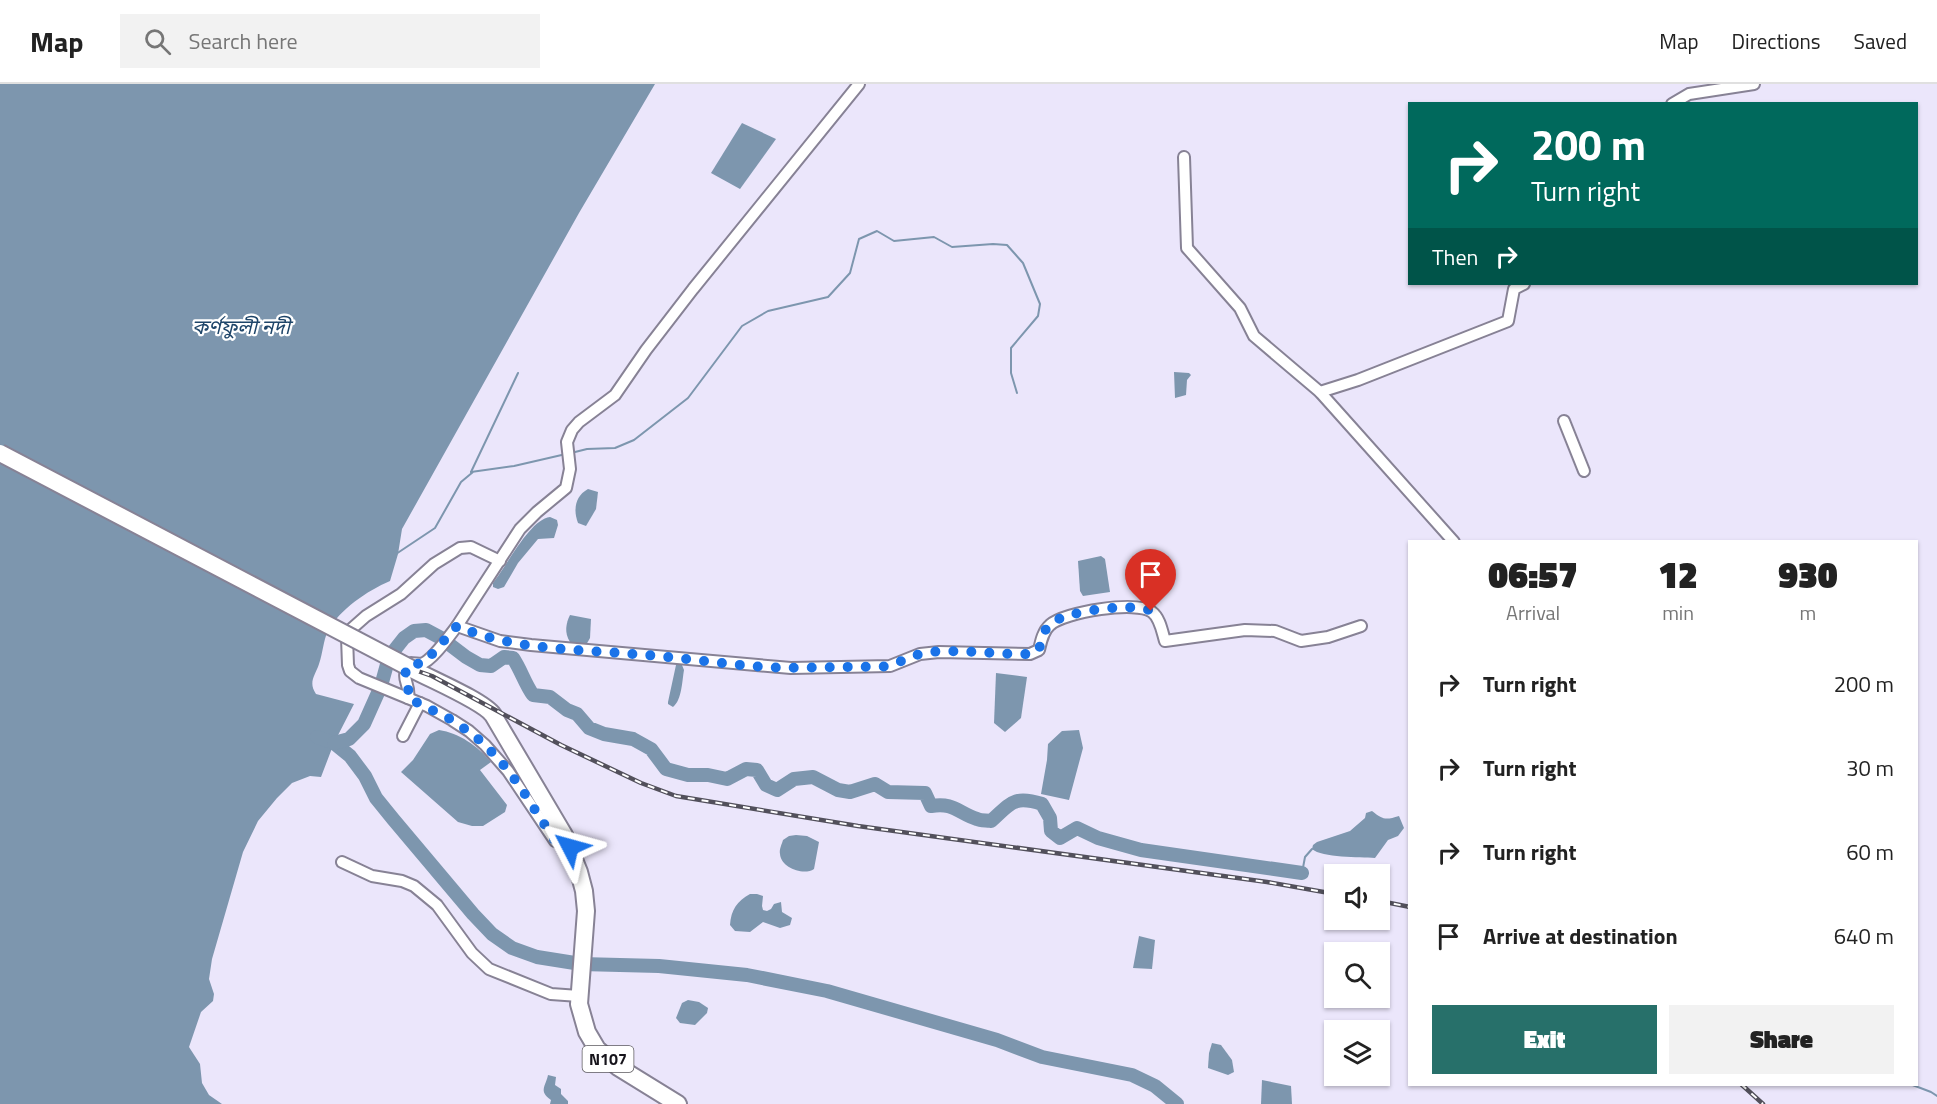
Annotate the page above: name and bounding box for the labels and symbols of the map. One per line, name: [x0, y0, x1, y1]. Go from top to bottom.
water label: কর্ণফুলী নদী: [192, 311, 294, 342]
pin: [1125, 549, 1176, 611]
position arrow: [538, 815, 602, 879]
road number: N107: [582, 1046, 634, 1072]

